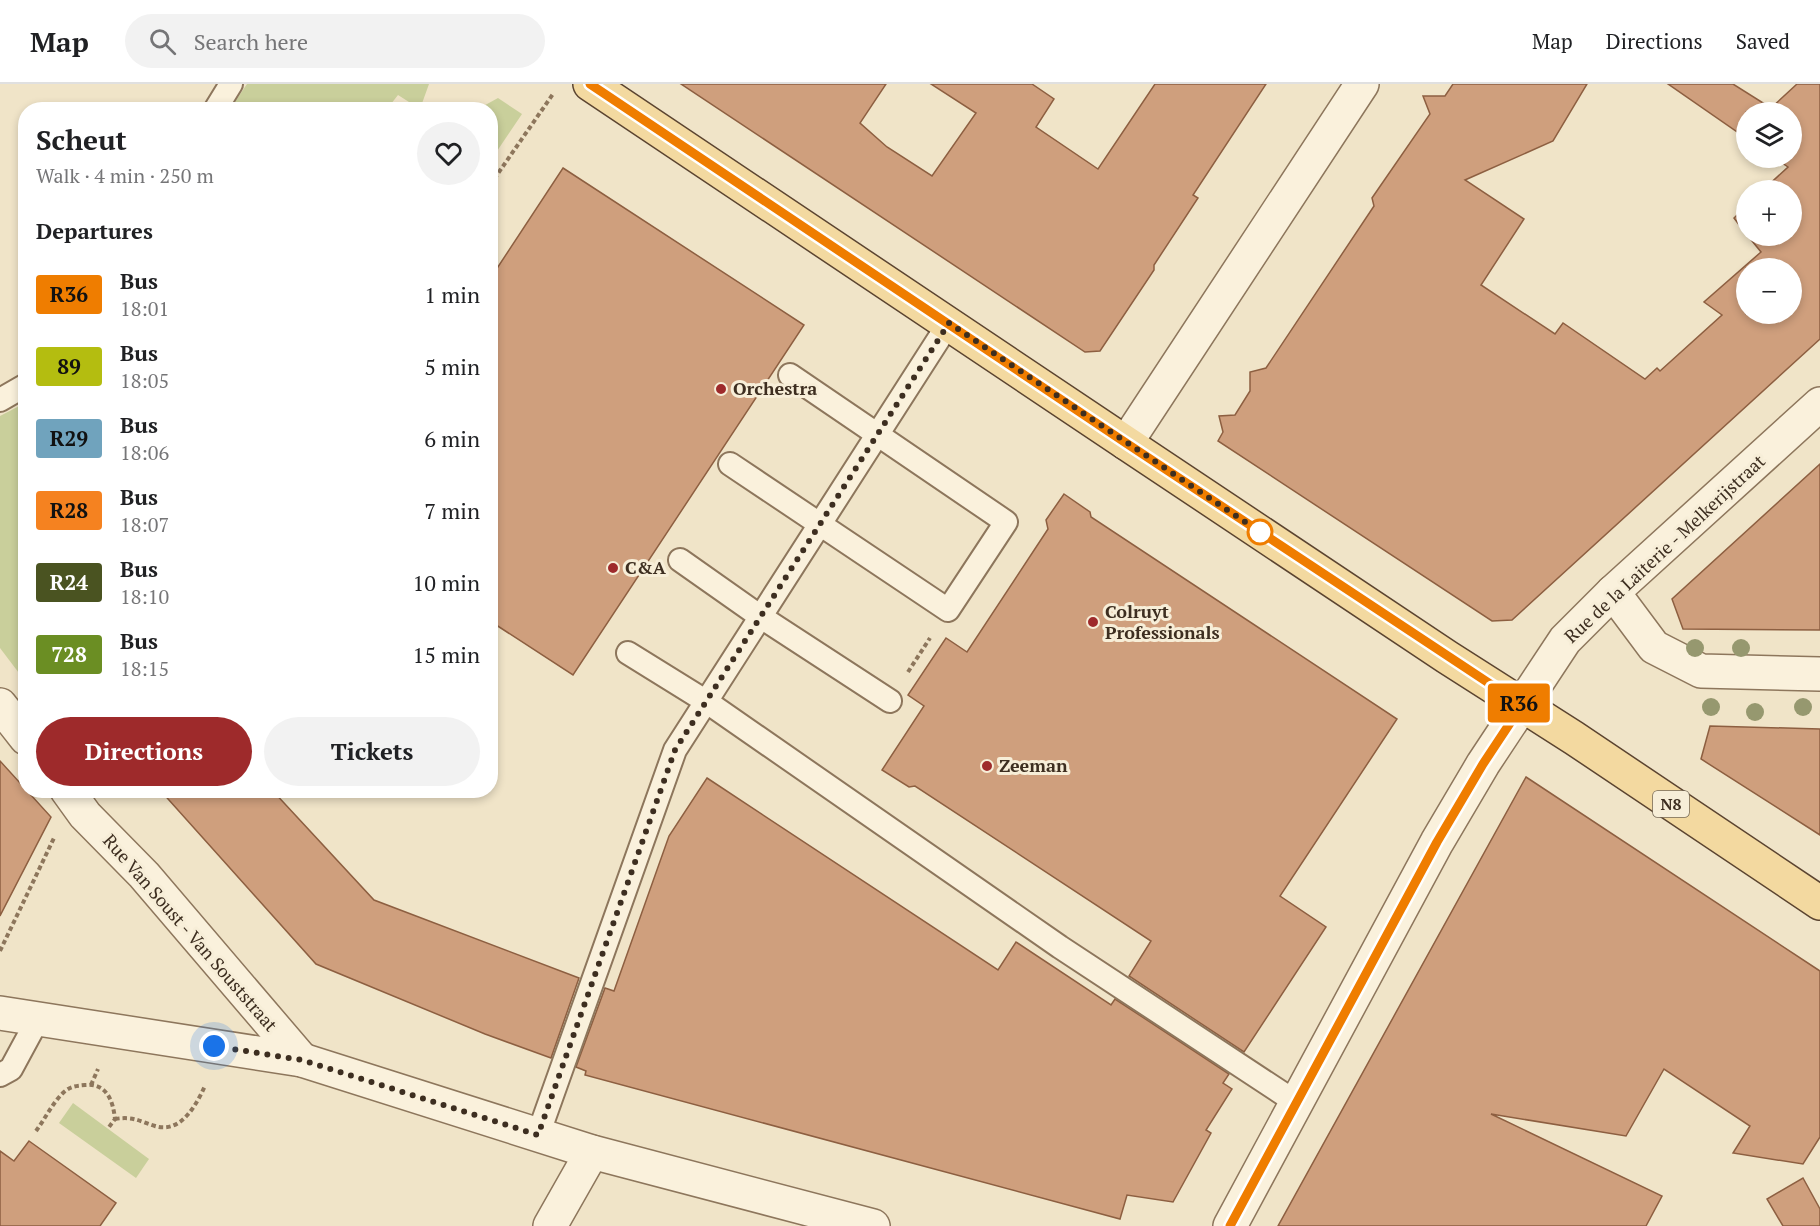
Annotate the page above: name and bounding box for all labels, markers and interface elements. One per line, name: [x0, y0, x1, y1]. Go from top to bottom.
search box: [125, 14, 545, 68]
text: Map: [30, 23, 89, 60]
icon: search: [146, 25, 179, 58]
text: Search here: [194, 27, 308, 56]
text: Map: [1532, 27, 1573, 55]
text: Directions: [1606, 27, 1703, 55]
text: Saved: [1736, 27, 1790, 55]
map controls: [1736, 102, 1802, 324]
button: layers: [1736, 102, 1802, 168]
text: Scheut: [36, 121, 127, 158]
button: heart: [417, 122, 480, 185]
text: Walk · 4 min · 250 m: [36, 162, 214, 189]
button: +: [1736, 180, 1802, 246]
text: Departures: [36, 216, 153, 245]
button: −: [1736, 258, 1802, 324]
text: Bus: [120, 266, 158, 295]
text: R36: [50, 280, 88, 308]
text: 1 min: [424, 280, 480, 309]
text: 18:01: [120, 295, 169, 322]
text: Bus: [120, 338, 158, 367]
text: 89: [57, 352, 81, 380]
text: 5 min: [424, 352, 480, 381]
text: 18:05: [120, 367, 169, 394]
place label: Orchestra: [733, 376, 817, 400]
marker: Orchestra: [714, 382, 728, 396]
text: Bus: [120, 410, 158, 439]
text: R29: [50, 424, 88, 452]
text: 6 min: [424, 424, 480, 453]
text: 18:06: [120, 439, 169, 466]
street label: Rue de la Laiterie - Melkerijstraat: [1559, 449, 1770, 648]
text: Bus: [120, 482, 158, 511]
text: R28: [50, 496, 88, 524]
text: 7 min: [424, 496, 480, 525]
text: 18:07: [120, 511, 169, 538]
unlabelled marker: [1247, 519, 1273, 545]
text: Bus: [120, 554, 158, 583]
place label: C&A: [625, 555, 667, 579]
marker: C&A: [606, 561, 620, 575]
text: R24: [50, 568, 88, 596]
text: 10 min: [413, 568, 480, 597]
text: 18:10: [120, 583, 169, 610]
place label: Colruyt Professionals: [1105, 599, 1220, 644]
marker: Colruyt Professionals: [1086, 615, 1100, 629]
text: Bus: [120, 626, 158, 655]
text: 728: [51, 640, 87, 668]
text: 15 min: [413, 640, 480, 669]
text: 18:15: [120, 655, 169, 682]
line badge: R36: [1484, 684, 1553, 722]
text: R36: [1500, 689, 1538, 717]
button: Directions: [36, 717, 252, 786]
button: Tickets: [264, 717, 480, 786]
place label: Zeeman: [999, 753, 1068, 777]
marker: Zeeman: [980, 759, 994, 773]
road number: N8: [1653, 791, 1689, 817]
street label: Rue Van Soust - Van Souststraat: [98, 829, 283, 1036]
your location: [199, 1031, 229, 1061]

